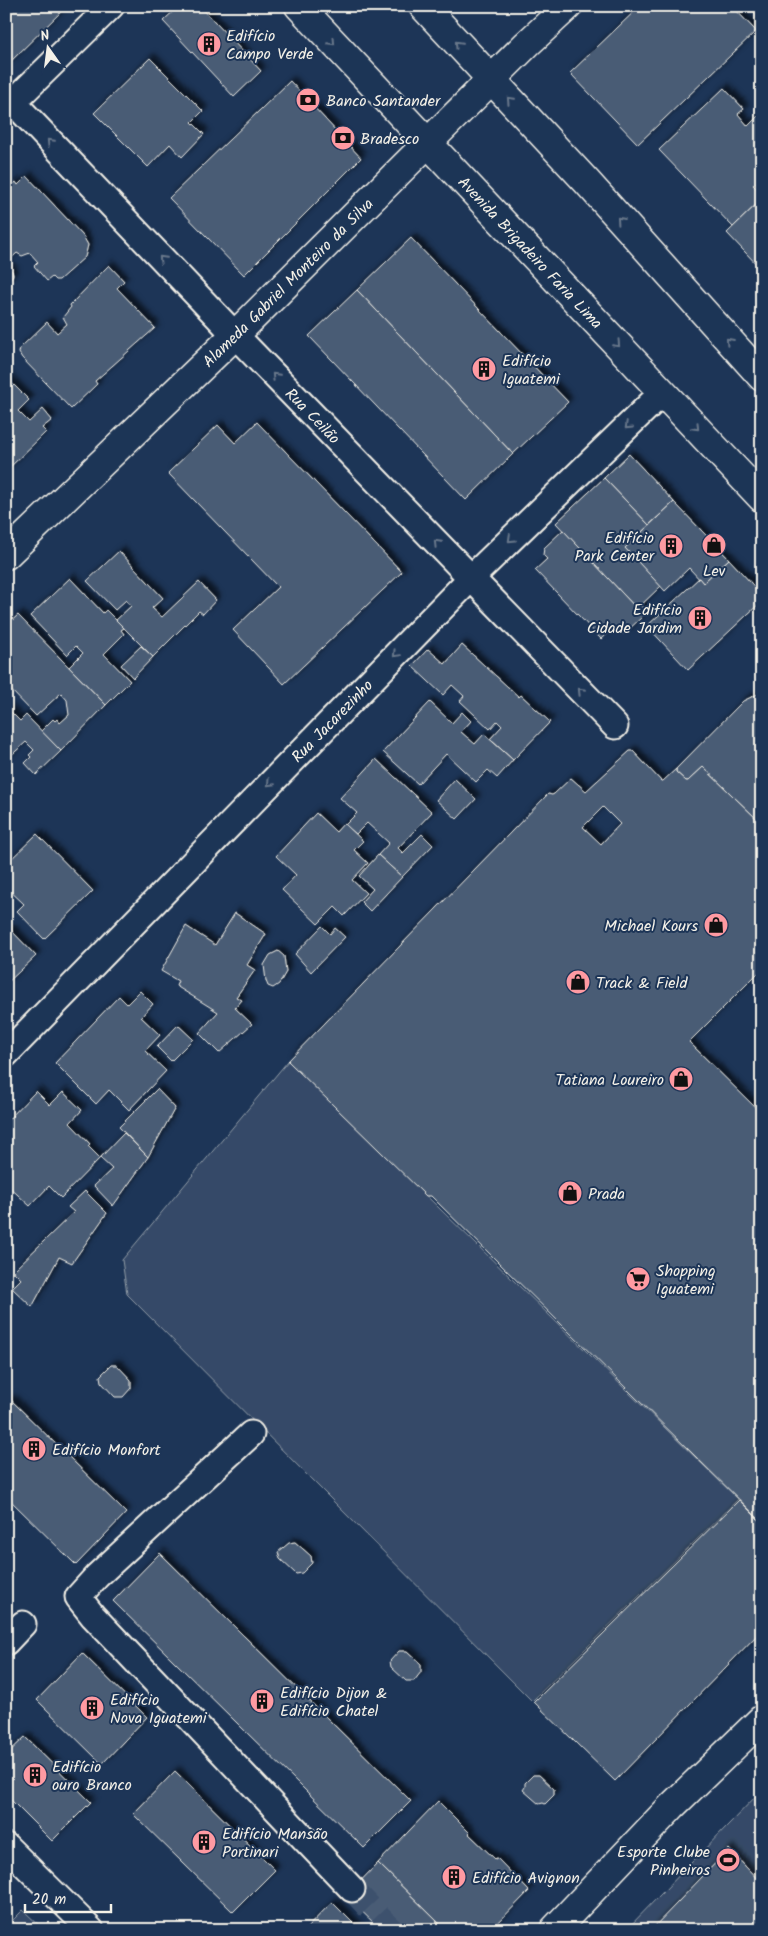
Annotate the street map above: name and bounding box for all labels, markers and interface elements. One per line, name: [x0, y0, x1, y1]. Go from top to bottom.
north arrow: [22, 22, 72, 72]
place label: Edifício Campo Verde: [226, 24, 313, 67]
text: N: [38, 25, 52, 48]
building icon: Edifício Campo Verde: [196, 31, 222, 57]
one-way arrow: [326, 36, 335, 45]
one-way arrow: [455, 40, 464, 49]
bank icon: Banco Santander: [295, 87, 321, 113]
place label: Banco Santander: [326, 89, 442, 114]
one-way arrow: [507, 97, 516, 106]
bank icon: Bradesco: [330, 125, 356, 151]
place label: Bradesco: [360, 127, 419, 152]
one-way arrow: [47, 138, 56, 147]
street label: Avenida Brigadeiro Faria Lima: [451, 171, 608, 335]
street label: Alameda Gabriel Monteiro da Silva: [197, 193, 380, 374]
one-way arrow: [617, 216, 626, 225]
one-way arrow: [159, 256, 168, 265]
one-way arrow: [726, 337, 735, 346]
one-way arrow: [611, 338, 620, 347]
place label: Edifício Iguatemi: [502, 349, 561, 392]
building icon: Edifício Iguatemi: [471, 356, 497, 382]
one-way arrow: [272, 373, 281, 382]
street label: Rua Ceilão: [279, 383, 346, 450]
one-way arrow: [624, 420, 633, 429]
one-way arrow: [690, 422, 699, 431]
place label: Edifício Park Center: [575, 526, 656, 569]
shop icon: Lev: [701, 532, 727, 558]
one-way arrow: [508, 533, 517, 542]
building icon: Edifício Park Center: [658, 533, 684, 559]
one-way arrow: [434, 540, 443, 549]
place label: Lev: [703, 559, 726, 584]
place label: Edifício Cidade Jardim: [587, 598, 682, 641]
building icon: Edifício Cidade Jardim: [687, 605, 713, 631]
one-way arrow: [393, 648, 402, 657]
street label: Rua Jacarezinho: [286, 674, 380, 769]
one-way arrow: [578, 688, 587, 697]
one-way arrow: [267, 777, 276, 786]
shop icon: Michael Kours: [703, 912, 729, 938]
place label: Michael Kours: [604, 914, 698, 939]
shop icon: Track & Field: [565, 969, 591, 995]
place label: Track & Field: [596, 971, 688, 996]
shop icon: Tatiana Loureiro: [668, 1066, 694, 1092]
place label: Tatiana Loureiro: [555, 1068, 664, 1093]
shop icon: Prada: [557, 1180, 583, 1206]
place label: Prada: [588, 1182, 625, 1207]
place label: Shopping Iguatemi: [656, 1259, 716, 1302]
supermarket icon: Shopping Iguatemi: [625, 1266, 651, 1292]
building icon: Edifício Monfort: [21, 1436, 47, 1462]
place label: Edifício Monfort: [52, 1438, 162, 1463]
place label: Edifício Dijon & Edifício Chatel: [280, 1681, 387, 1724]
place label: Edifício Nova Iguatemi: [110, 1688, 208, 1731]
building icon: Edifício Dijon & Edifício Chatel: [249, 1688, 275, 1714]
building icon: Edifício Nova Iguatemi: [79, 1695, 105, 1721]
place label: Edifício ouro Branco: [52, 1755, 132, 1798]
building icon: Edifício ouro Branco: [22, 1762, 48, 1788]
place label: Edifício Mansão Portinari: [222, 1822, 328, 1865]
building icon: Edifício Mansão Portinari: [191, 1829, 217, 1855]
place label: Esporte Clube Pinheiros: [617, 1840, 710, 1883]
sports icon: Esporte Clube Pinheiros: [715, 1847, 741, 1873]
building icon: Edifício Avignon: [441, 1864, 467, 1890]
place label: Edifício Avignon: [472, 1866, 580, 1891]
scale bar: [25, 1881, 111, 1913]
text: 20 m: [32, 1888, 66, 1912]

